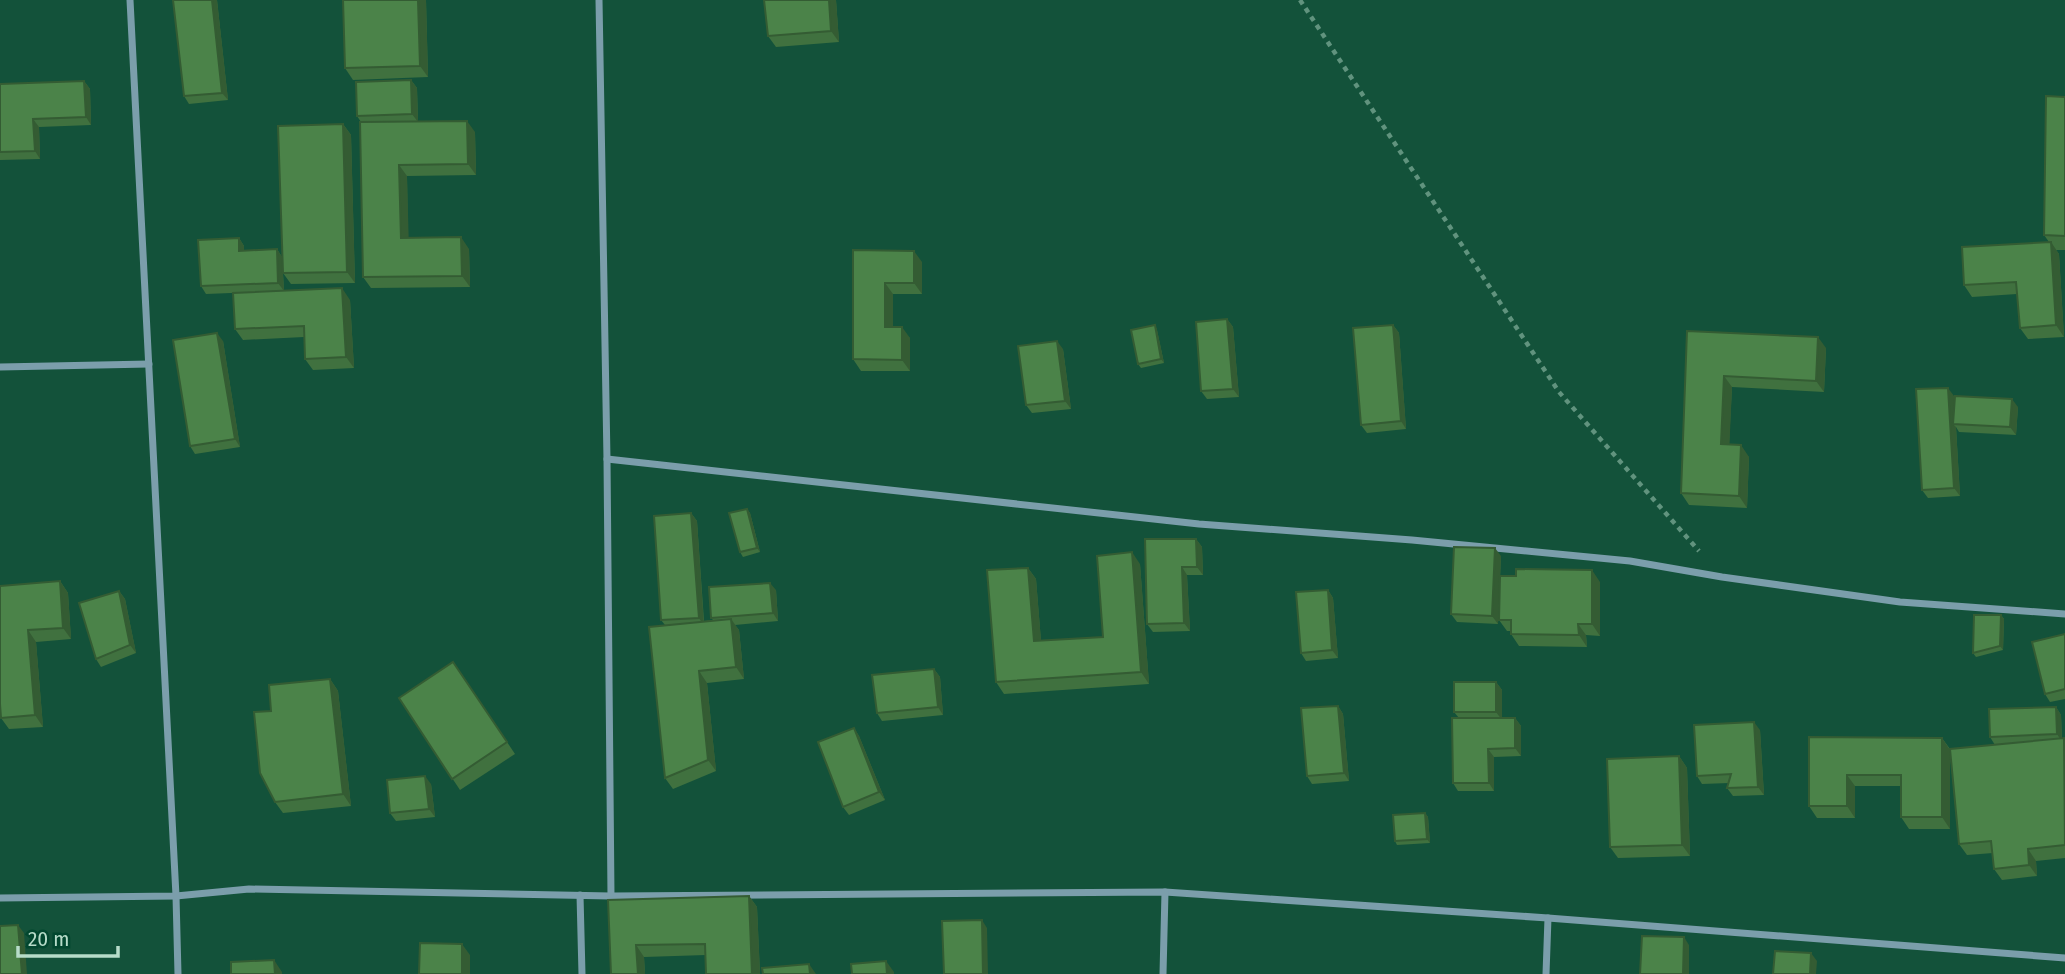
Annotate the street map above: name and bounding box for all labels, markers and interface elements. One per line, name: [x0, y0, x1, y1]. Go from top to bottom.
scale bar: [18, 914, 117, 958]
text: 20 m: [28, 926, 69, 952]

